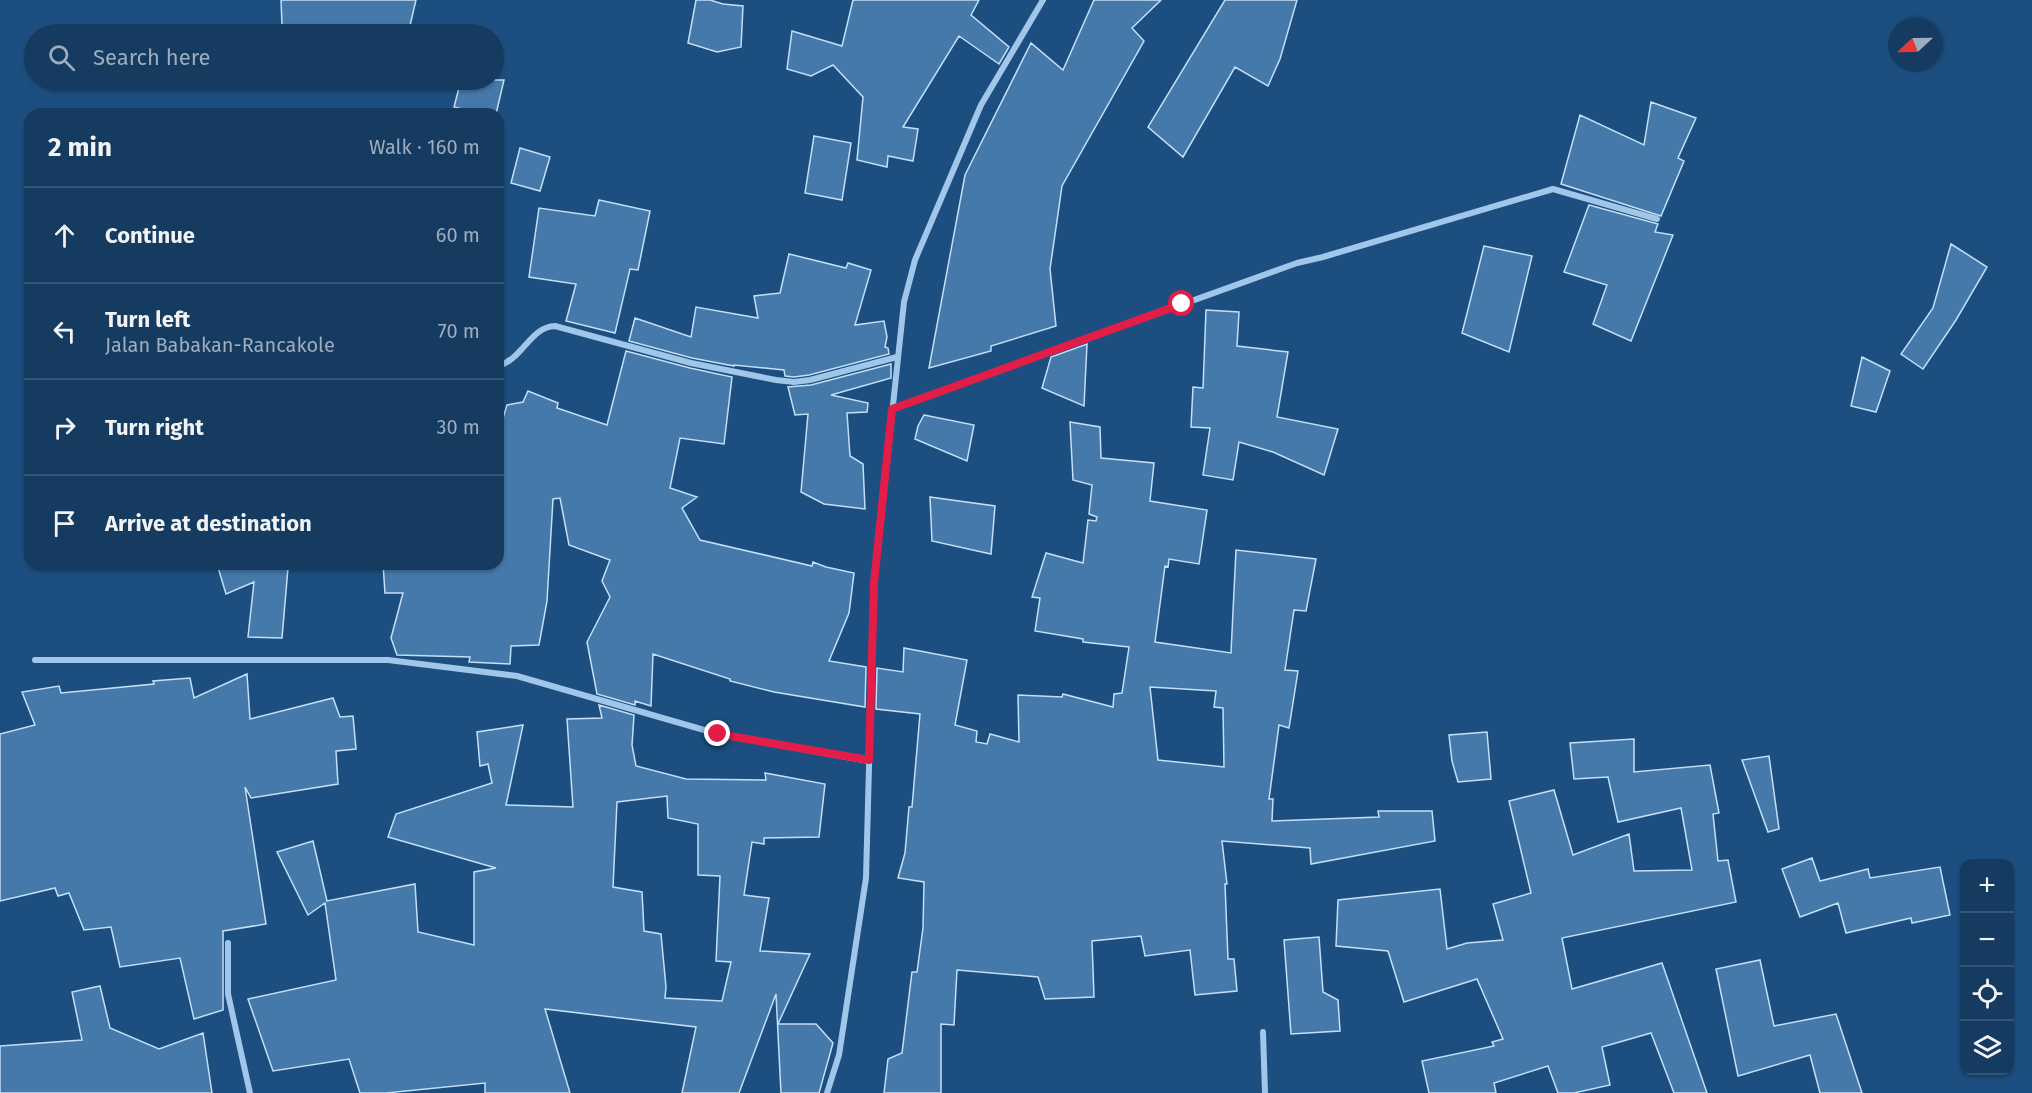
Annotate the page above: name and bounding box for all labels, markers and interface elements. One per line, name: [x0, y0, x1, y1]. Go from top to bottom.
north arrow: [1888, 18, 1942, 72]
search box: [24, 24, 504, 90]
icon: search: [45, 41, 78, 74]
text: Search here: [93, 44, 211, 71]
text: 2 min: [48, 132, 112, 163]
text: Walk · 160 m: [369, 135, 480, 159]
icon: ahead: [48, 219, 81, 252]
text: Continue: [105, 222, 195, 249]
text: 60 m: [436, 223, 480, 247]
route start: [1168, 290, 1194, 316]
text: Turn left: [105, 306, 190, 333]
icon: left: [48, 315, 81, 348]
text: 70 m: [438, 319, 480, 343]
text: Jalan Babakan-Rancakole: [105, 333, 335, 357]
icon: right: [48, 411, 81, 444]
text: Turn right: [105, 414, 204, 441]
text: 30 m: [436, 415, 480, 439]
icon: arrive: [48, 507, 81, 540]
text: Arrive at destination: [105, 510, 312, 537]
route end: [704, 720, 730, 746]
map controls: [1960, 859, 2014, 1075]
button: +: [1960, 859, 2014, 913]
button: −: [1960, 913, 2014, 967]
button: locate: [1960, 967, 2014, 1021]
button: layers: [1960, 1021, 2014, 1075]

